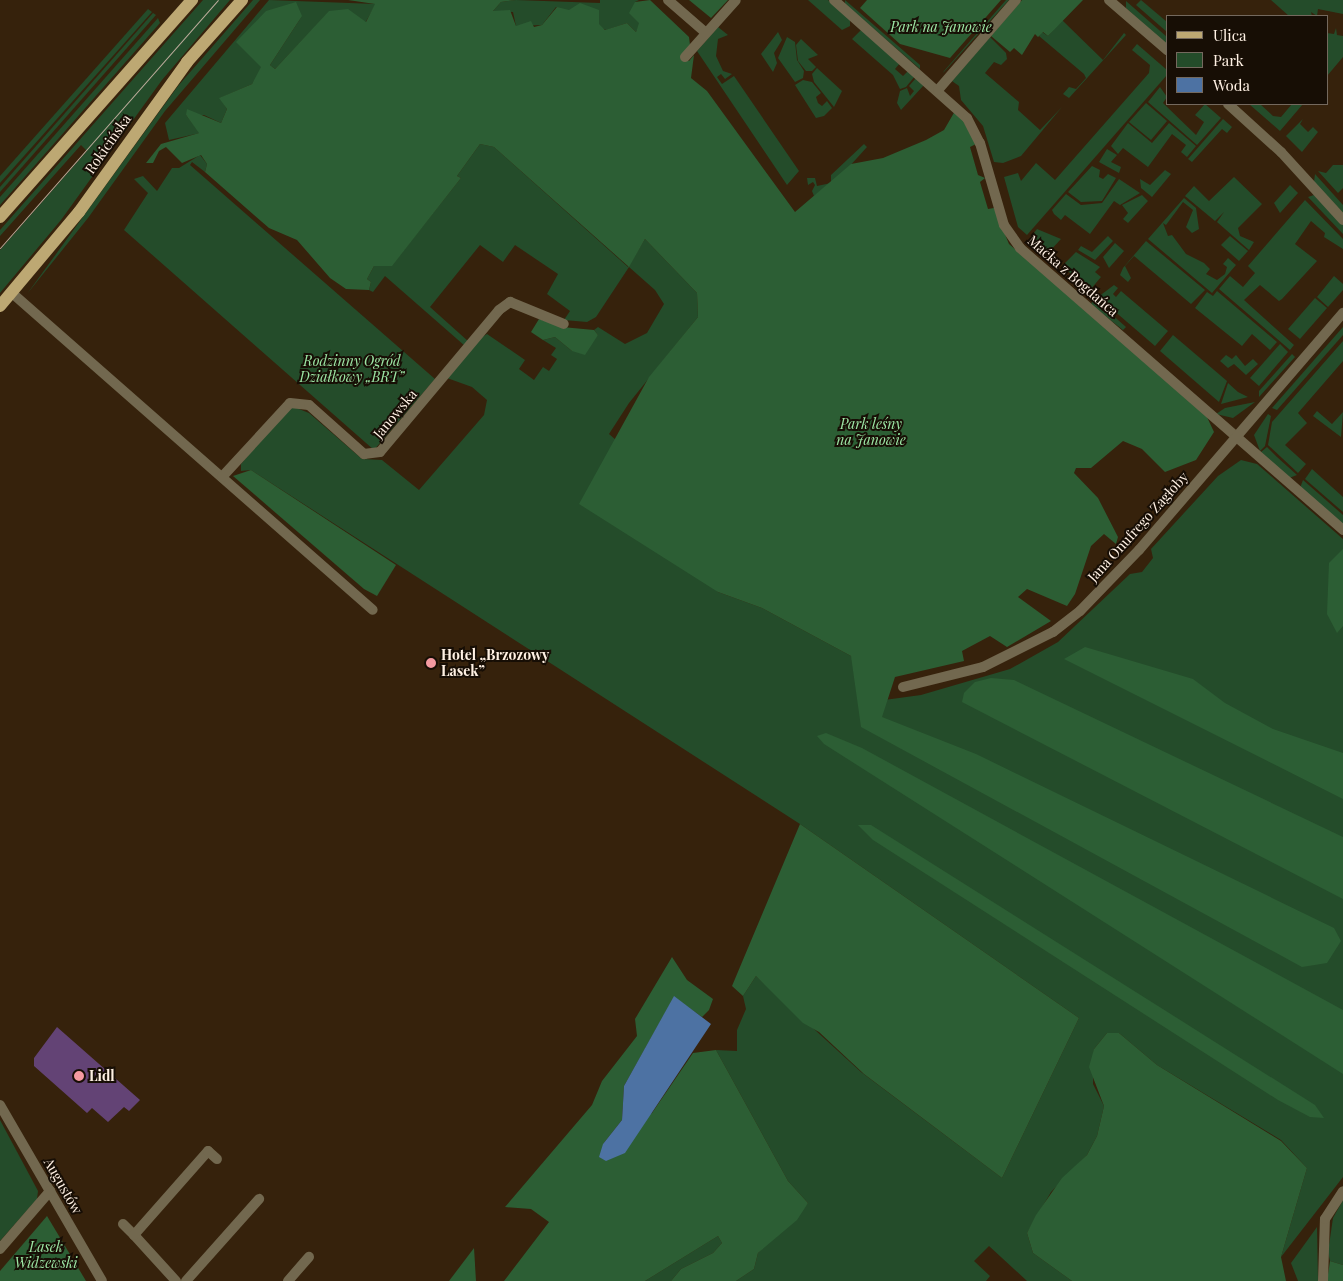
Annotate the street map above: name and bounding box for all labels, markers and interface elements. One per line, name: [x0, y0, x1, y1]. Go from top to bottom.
legend: [1166, 15, 1328, 105]
park label: Park na Janowie: [890, 19, 992, 35]
text: Ulica: [1213, 25, 1246, 45]
text: Park: [1213, 50, 1244, 70]
text: Woda: [1213, 75, 1250, 95]
street label: Rokicińska: [81, 111, 135, 177]
street label: Maćka z Bogdańca: [1024, 232, 1122, 320]
park label: Rodzinny Ogród Działkowy „BRT”: [300, 353, 404, 386]
street label: Janowska: [370, 386, 420, 442]
park label: Park leśny na Janowie: [836, 416, 906, 448]
street label: Jana Onufrego Zagłoby: [1084, 469, 1192, 585]
place label: Hotel „Brzozowy Lasek”: [441, 647, 549, 680]
marker: Hotel „Brzozowy Lasek”: [425, 657, 437, 669]
place label: Lidl: [89, 1068, 115, 1084]
marker: Lidl: [73, 1070, 85, 1082]
street label: Augustów: [40, 1155, 86, 1217]
park label: Lasek Widzewski: [14, 1239, 78, 1272]

